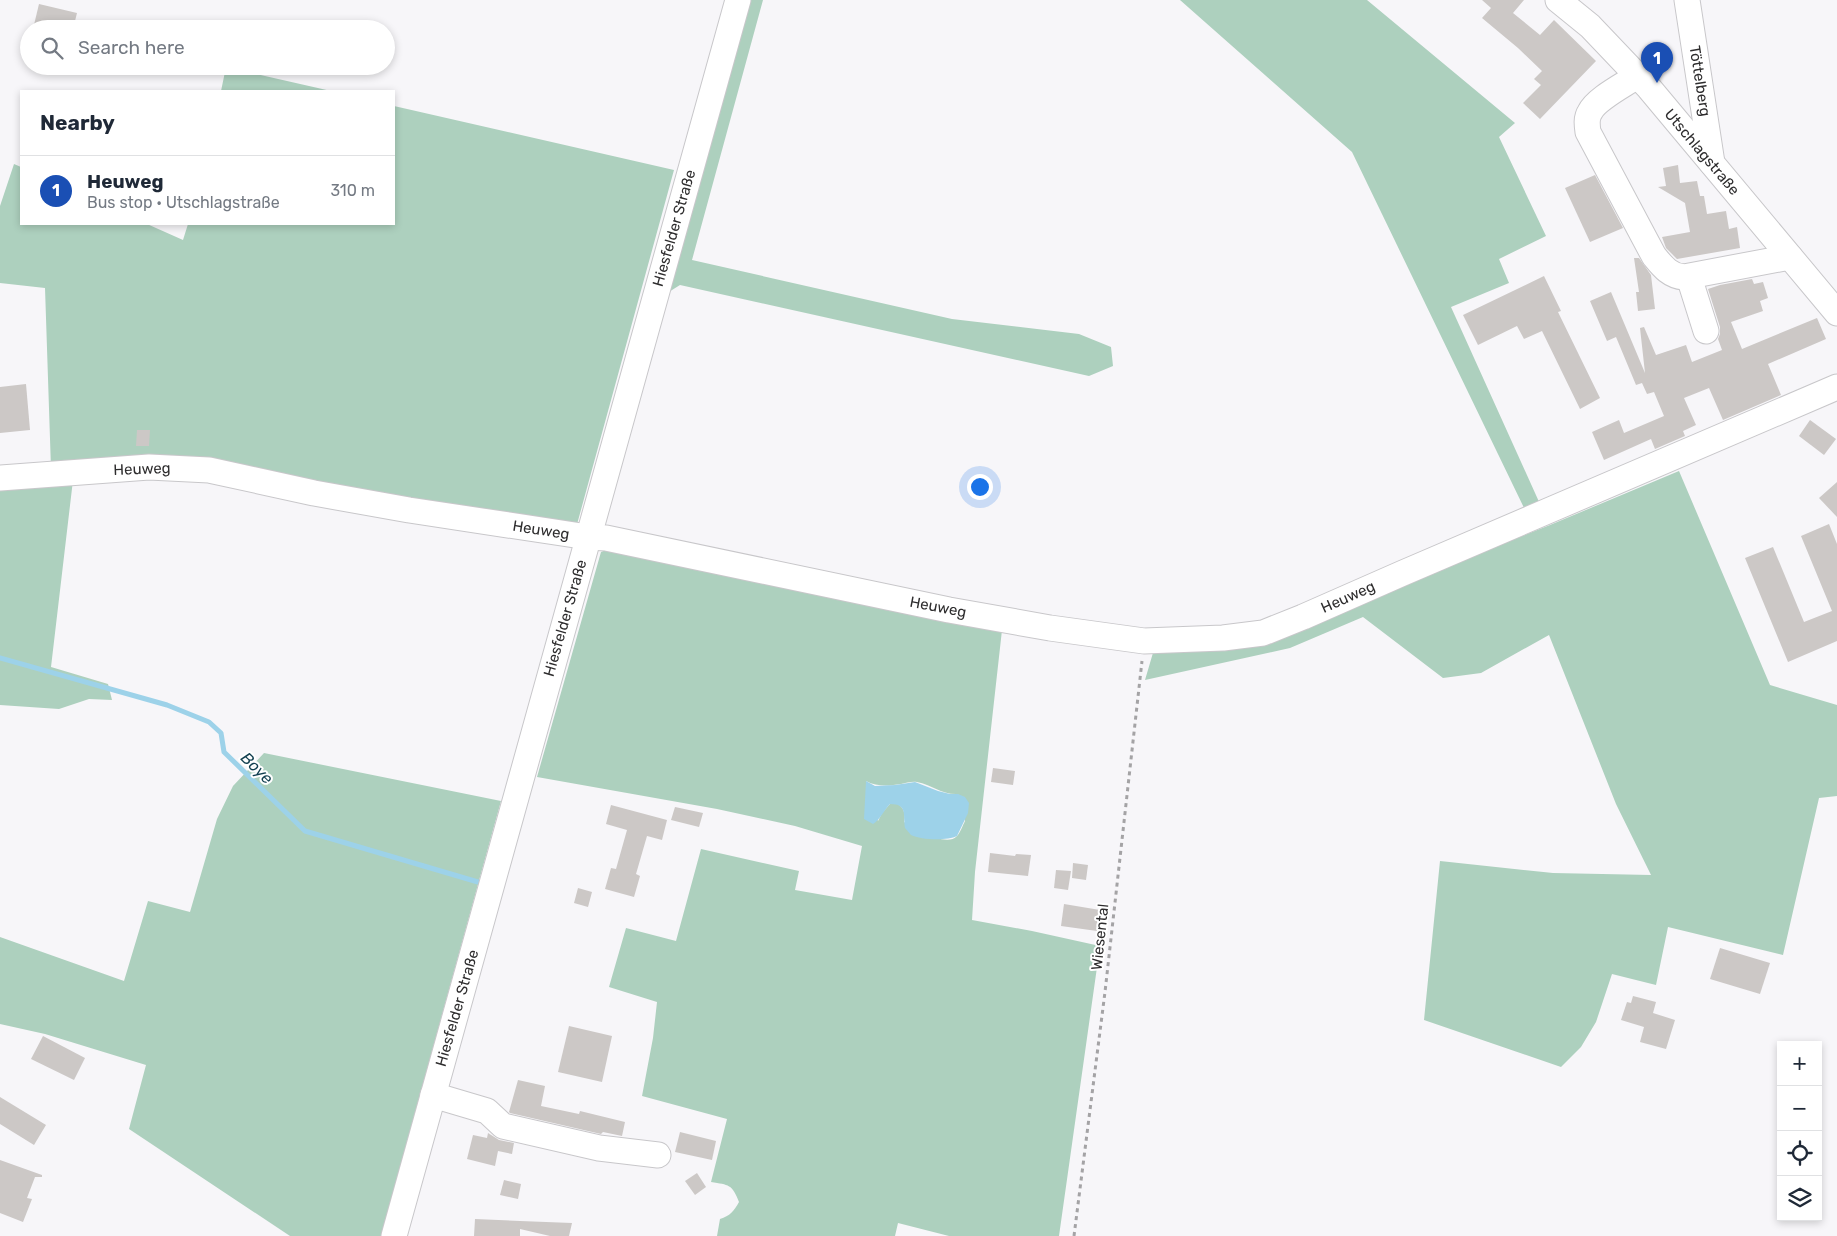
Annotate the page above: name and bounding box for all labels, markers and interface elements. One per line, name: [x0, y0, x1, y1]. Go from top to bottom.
search box: [20, 20, 395, 75]
icon: search: [38, 34, 66, 62]
text: Search here: [78, 36, 185, 59]
pin: 1: [1641, 42, 1673, 83]
street label: Töttelberg: [1686, 44, 1714, 118]
street label: Utschlagstraße: [1661, 105, 1743, 199]
text: Nearby: [40, 110, 115, 135]
street label: Hiesfelder Straße: [649, 168, 699, 288]
text: Heuweg: [87, 170, 164, 193]
text: 1: [52, 181, 60, 200]
text: 310 m: [331, 181, 375, 200]
text: Bus stop · Utschlagstraße: [87, 193, 280, 212]
street label: Heuweg: [113, 459, 171, 479]
your location: [967, 474, 993, 500]
street label: Heuweg: [511, 517, 571, 543]
street label: Hiesfelder Straße: [540, 558, 590, 678]
street label: Heuweg: [1318, 577, 1378, 617]
street label: Heuweg: [908, 593, 968, 621]
water label: Boye: [237, 748, 277, 788]
street label: Wiesental: [1088, 903, 1112, 971]
street label: Hiesfelder Straße: [432, 948, 482, 1068]
map controls: [1777, 1041, 1822, 1221]
button: +: [1777, 1041, 1822, 1086]
button: −: [1777, 1086, 1822, 1131]
button: locate: [1777, 1131, 1822, 1176]
button: layers: [1777, 1176, 1822, 1221]

